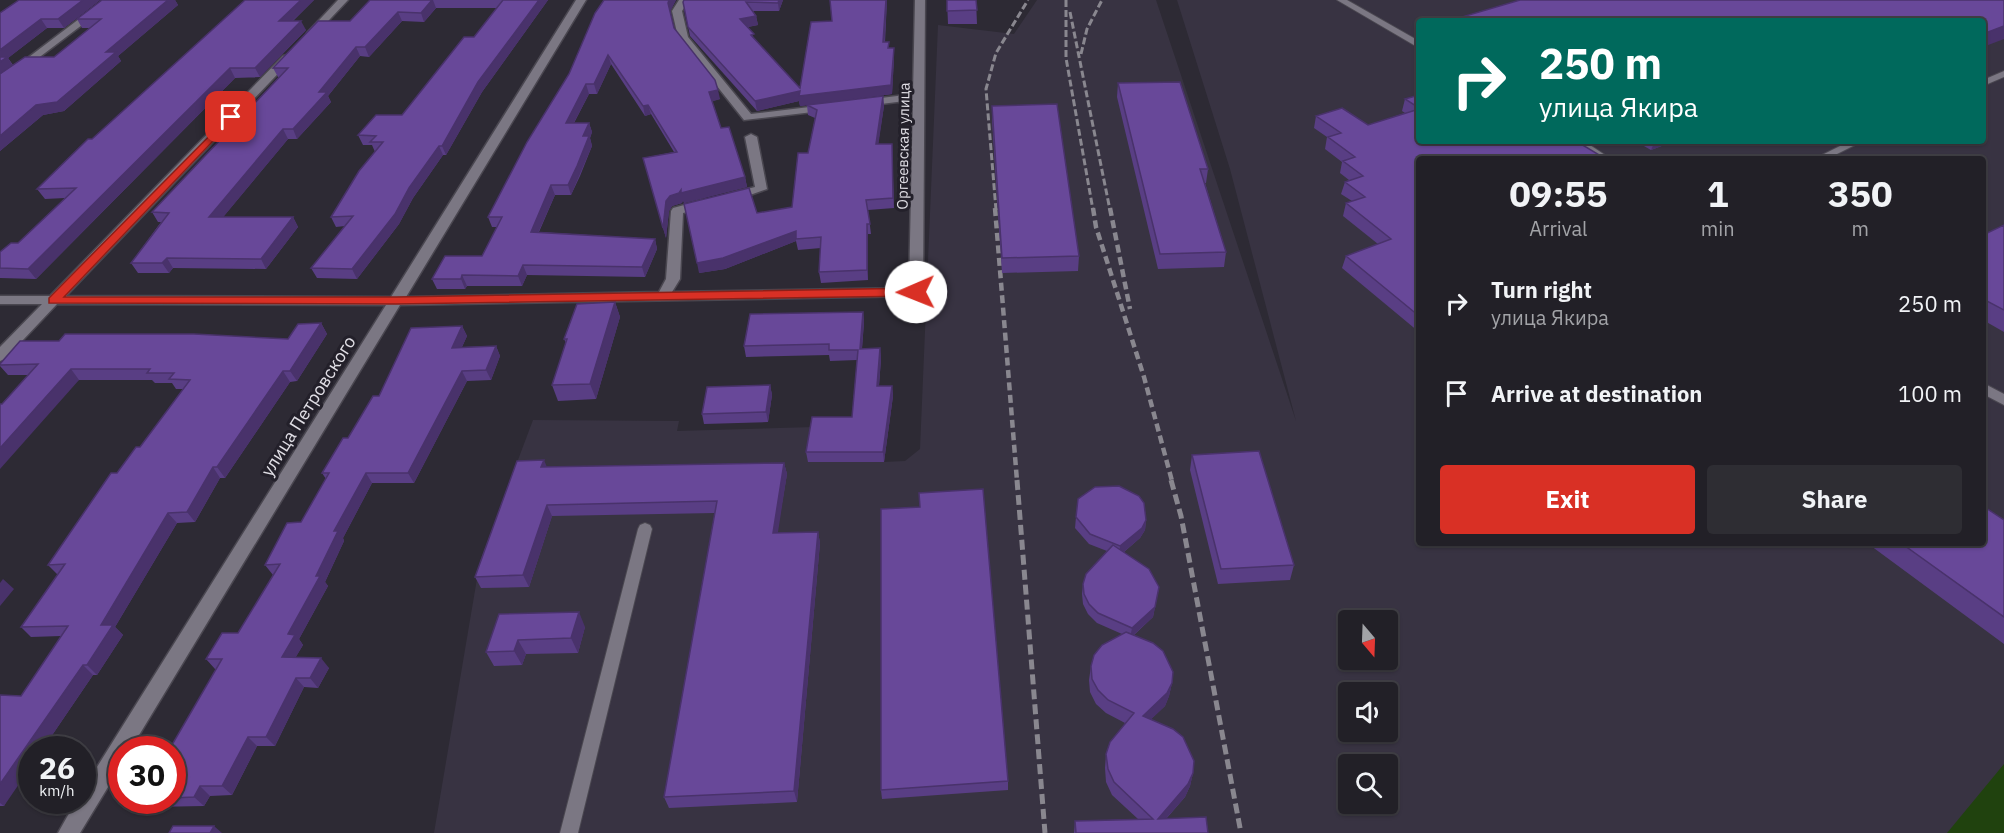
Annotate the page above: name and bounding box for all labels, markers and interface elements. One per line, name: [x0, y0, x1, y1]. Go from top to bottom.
text: 250 m: [1539, 36, 1662, 91]
icon: right: [1440, 42, 1518, 120]
street label: Оргеевская улица: [892, 82, 914, 210]
text: улица Якира: [1539, 89, 1698, 124]
pin: [205, 91, 256, 142]
icon: arrive: [214, 100, 247, 133]
text: 09:55: [1509, 170, 1608, 217]
text: 1: [1707, 170, 1729, 217]
text: 350: [1828, 170, 1893, 217]
text: Arrival: [1529, 215, 1588, 242]
text: min: [1701, 215, 1735, 242]
text: m: [1852, 215, 1869, 242]
position arrow: [884, 260, 948, 324]
text: Turn right: [1491, 275, 1592, 304]
icon: right: [1440, 287, 1473, 320]
text: 250 m: [1898, 289, 1962, 318]
text: улица Якира: [1491, 304, 1609, 331]
street label: улица Петровского: [255, 331, 361, 481]
icon: arrive: [1440, 377, 1473, 410]
text: Arrive at destination: [1491, 379, 1702, 408]
text: 100 m: [1898, 379, 1962, 408]
button: Exit: [1440, 465, 1695, 534]
button: Share: [1707, 465, 1962, 534]
north arrow: [1338, 610, 1398, 670]
map controls: [1338, 610, 1398, 814]
button: sound: [1338, 682, 1398, 742]
speed limit sign: 30: [108, 736, 186, 814]
text: 26: [39, 748, 75, 787]
button: search: [1338, 754, 1398, 814]
text: km/h: [39, 781, 75, 800]

